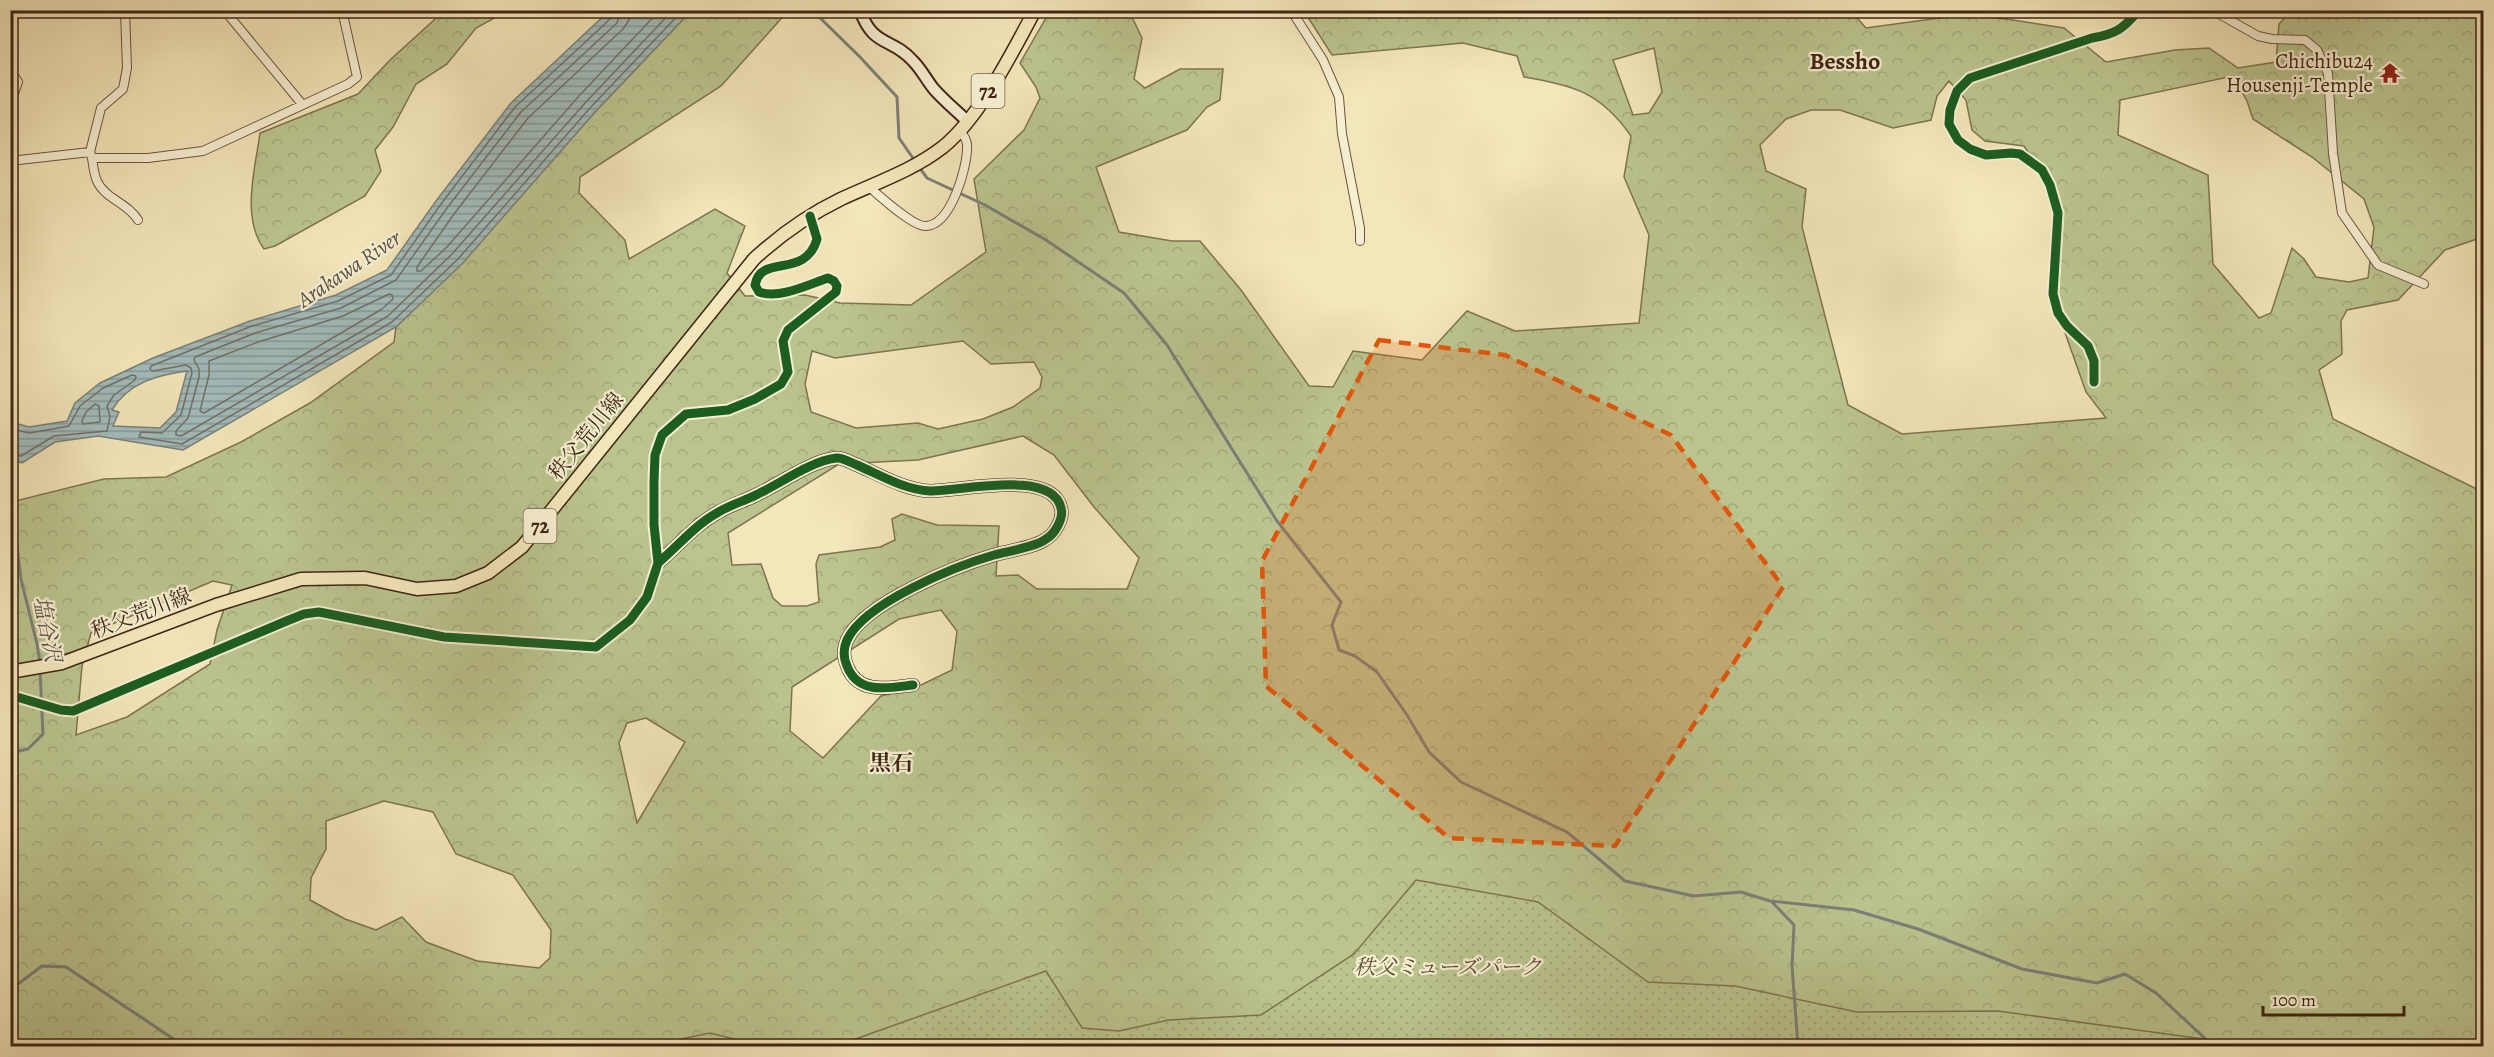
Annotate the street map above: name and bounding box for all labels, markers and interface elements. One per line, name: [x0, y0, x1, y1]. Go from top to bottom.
district label: Bessho: [1809, 45, 1881, 77]
place label: Chichibu24 Housenji-Temple: [2226, 47, 2373, 99]
temple icon: Chichibu24 Housenji-Temple: [2378, 61, 2402, 85]
road number: 72: [972, 74, 1004, 108]
water label: Arakawa River: [290, 222, 408, 315]
street label: 秩父荒川線: [542, 386, 630, 486]
road number: 72: [524, 509, 556, 543]
street label: 秩父荒川線: [87, 581, 195, 645]
water label: 塩谷沢: [26, 594, 69, 667]
district label: 黒石: [869, 748, 913, 778]
park label: 秩父ミューズパーク: [1354, 953, 1542, 981]
scale bar: [2263, 979, 2404, 1017]
text: 100 m: [2272, 988, 2316, 1012]

